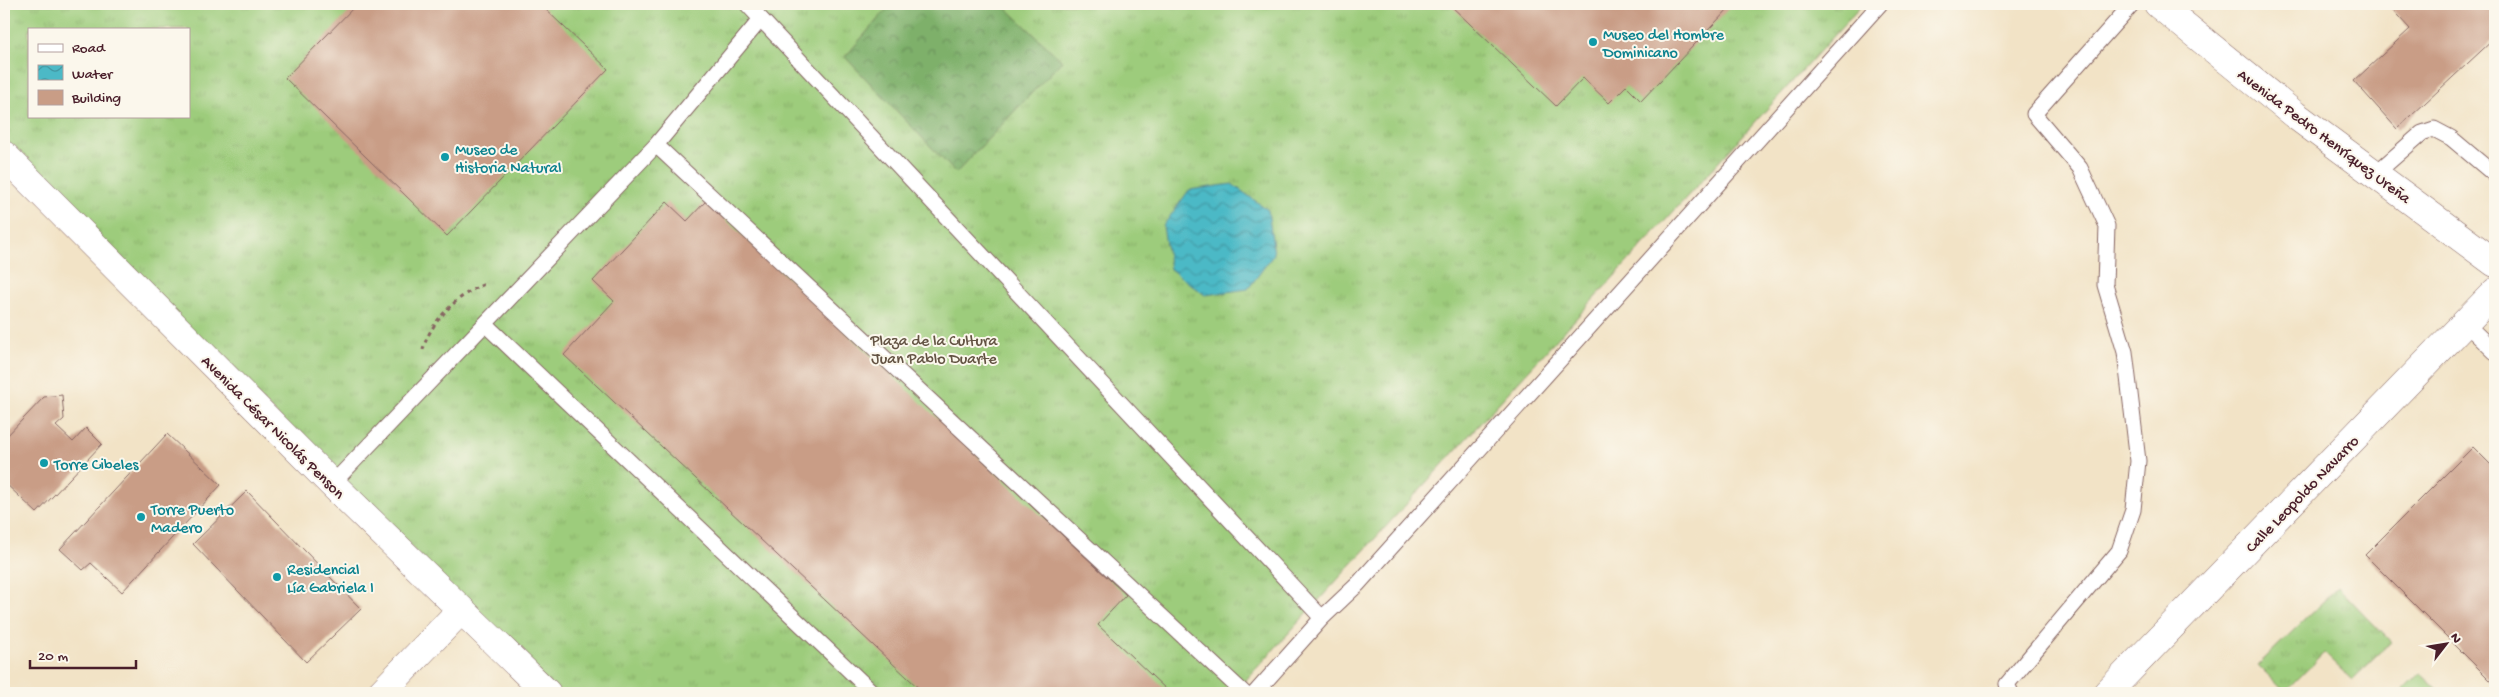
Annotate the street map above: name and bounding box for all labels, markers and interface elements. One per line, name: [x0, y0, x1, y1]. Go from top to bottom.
place label: Museo del Hombre Dominicano: [1602, 27, 1725, 64]
legend: [28, 28, 190, 118]
marker: Museo del Hombre Dominicano: [1587, 36, 1599, 48]
text: Road: [72, 40, 106, 58]
text: Water: [72, 66, 114, 84]
street label: Avenida Pedro Henríquez Ureña: [2233, 66, 2414, 210]
text: Building: [71, 90, 121, 108]
place label: Museo de Historia Natural: [455, 142, 562, 179]
marker: Museo de Historia Natural: [439, 151, 451, 163]
park label: Plaza de la Cultura Juan Pablo Duarte: [870, 333, 999, 370]
street label: Avenida César Nicolás Penson: [196, 353, 348, 505]
street label: Calle Leopoldo Navarro: [2243, 433, 2364, 558]
marker: Torre Cibeles: [38, 457, 50, 469]
place label: Torre Cibeles: [53, 457, 139, 476]
place label: Torre Puerto Madero: [150, 502, 234, 539]
marker: Torre Puerto Madero: [135, 511, 147, 523]
place label: Residencial Lía Gabriela I: [287, 562, 374, 599]
marker: Residencial Lía Gabriela I: [271, 571, 283, 583]
north arrow: [2422, 620, 2472, 670]
text: N: [2445, 630, 2465, 647]
scale bar: [30, 637, 136, 669]
text: 20 m: [38, 648, 68, 666]

